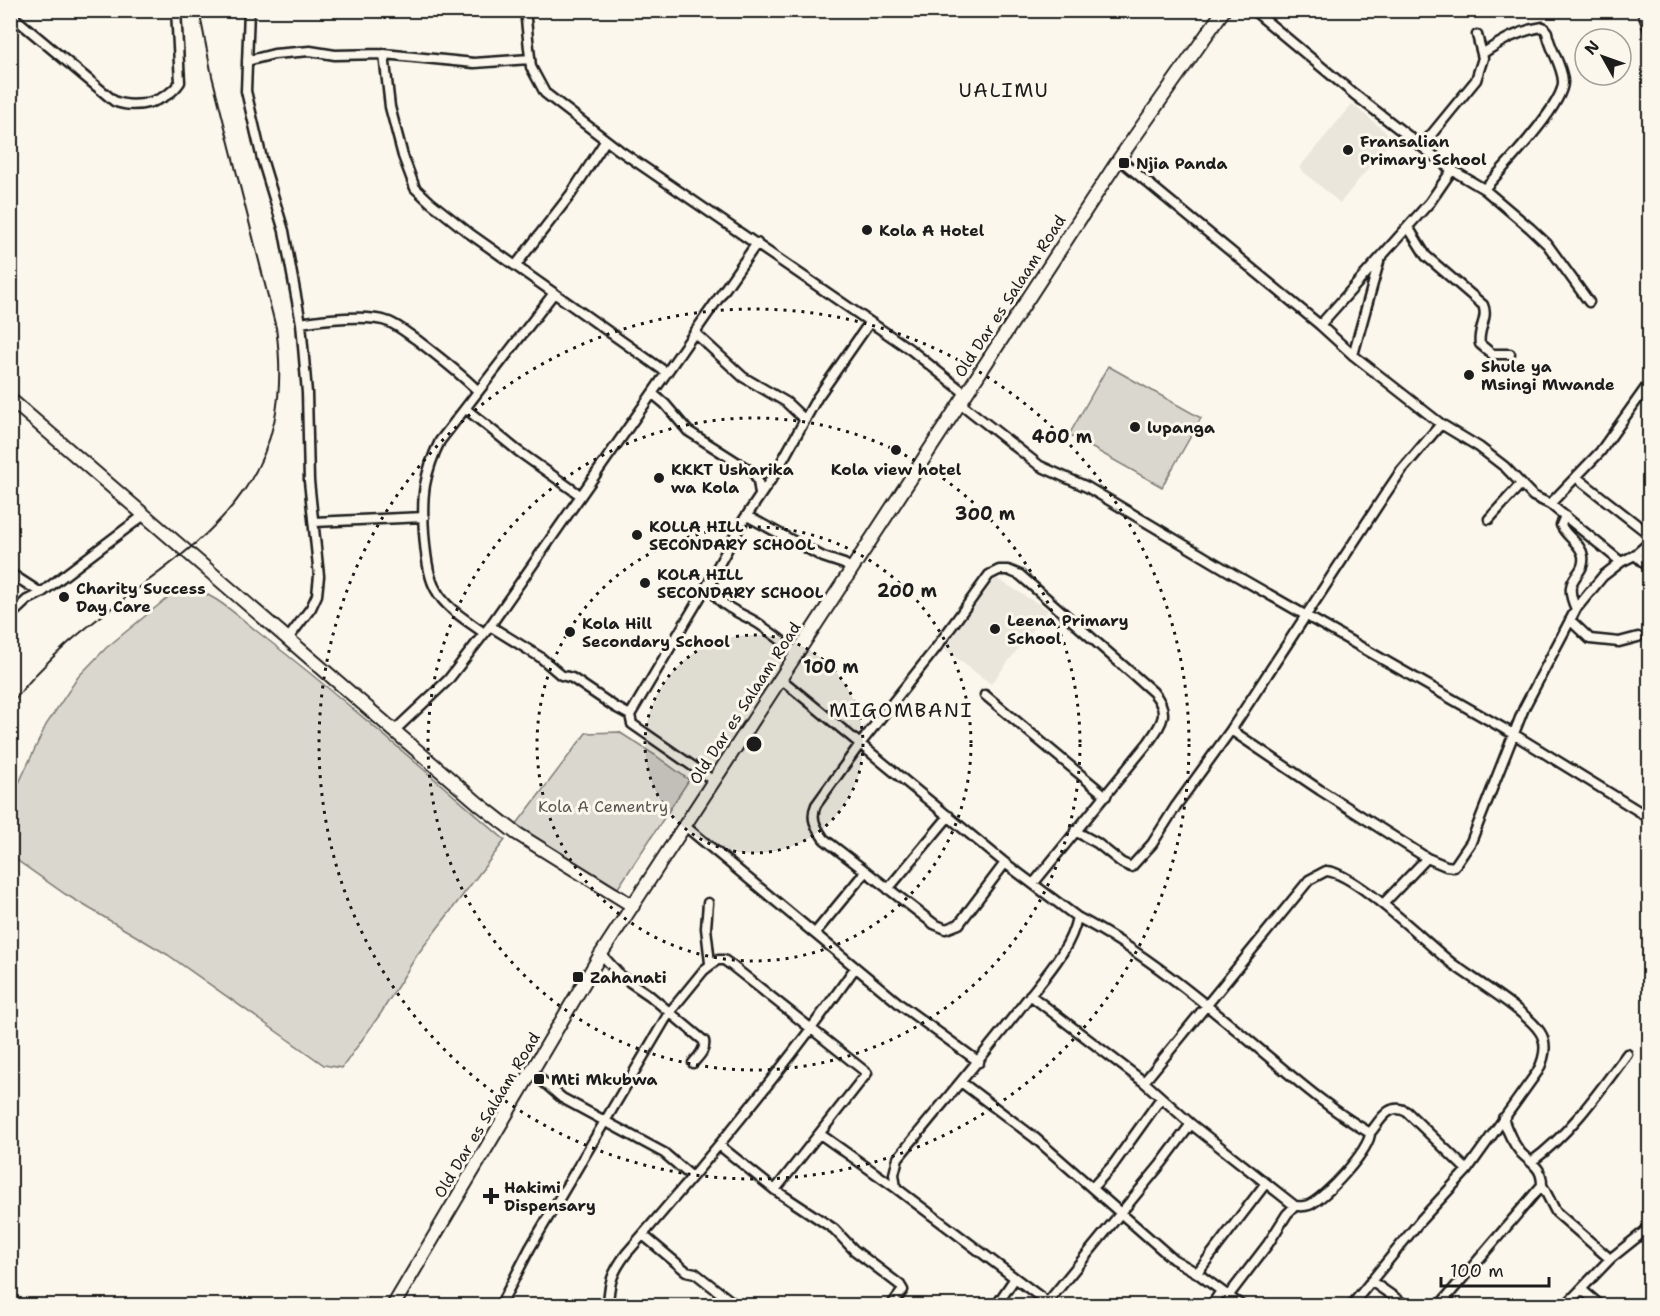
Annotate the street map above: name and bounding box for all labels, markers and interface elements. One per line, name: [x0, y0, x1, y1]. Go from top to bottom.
north arrow: [1573, 27, 1633, 87]
text: N: [1580, 36, 1604, 59]
district label: UALIMU: [959, 77, 1049, 103]
place label: Fransalian Primary School: [1360, 131, 1487, 170]
marker: Fransalian Primary School: [1341, 143, 1355, 157]
place label: Njia Panda: [1136, 153, 1228, 174]
marker: Njia Panda: [1117, 156, 1131, 170]
street label: Old Dar es Salaam Road: [950, 211, 1070, 381]
place label: Kola A Hotel: [879, 220, 985, 241]
marker: Kola A Hotel: [860, 223, 874, 237]
place label: Shule ya Msingi Mwande: [1481, 356, 1615, 395]
marker: Shule ya Msingi Mwande: [1462, 368, 1476, 382]
place label: lupanga: [1147, 417, 1215, 438]
marker: lupanga: [1128, 420, 1142, 434]
text: 400 m: [1032, 425, 1093, 449]
marker: Kola view hotel: [889, 443, 903, 457]
place label: KKKT Usharika wa Kola: [671, 459, 794, 498]
place label: Kola view hotel: [831, 459, 962, 480]
marker: KKKT Usharika wa Kola: [652, 471, 666, 485]
text: 300 m: [955, 502, 1016, 526]
place label: KOLLA HILL SECONDARY SCHOOL: [649, 516, 816, 555]
marker: KOLLA HILL SECONDARY SCHOOL: [630, 528, 644, 542]
place label: KOLA HILL SECONDARY SCHOOL: [657, 564, 824, 603]
marker: KOLA HILL SECONDARY SCHOOL: [638, 576, 652, 590]
place label: Charity Success Day Care: [76, 578, 206, 617]
text: 200 m: [877, 579, 938, 603]
marker: Charity Success Day Care: [57, 590, 71, 604]
place label: Leena Primary School: [1007, 610, 1128, 649]
place label: Kola Hill Secondary School: [582, 613, 730, 652]
street label: Old Dar es Salaam Road: [685, 618, 805, 788]
marker: Leena Primary School: [988, 622, 1002, 636]
marker: Kola Hill Secondary School: [563, 625, 577, 639]
text: 100 m: [803, 655, 859, 679]
district label: MIGOMBANI: [829, 697, 973, 723]
centre of rings: [744, 734, 764, 754]
park label: Kola A Cementry: [538, 796, 668, 817]
place label: Zahanati: [590, 967, 667, 988]
marker: Zahanati: [571, 970, 585, 984]
street label: Old Dar es Salaam Road: [429, 1028, 545, 1202]
place label: Mti Mkubwa: [551, 1069, 658, 1090]
marker: Mti Mkubwa: [532, 1072, 546, 1086]
place label: Hakimi Dispensary: [504, 1177, 596, 1216]
marker: Hakimi Dispensary: [482, 1187, 500, 1205]
scale bar: [1441, 1250, 1549, 1288]
text: 100 m: [1450, 1259, 1504, 1283]

